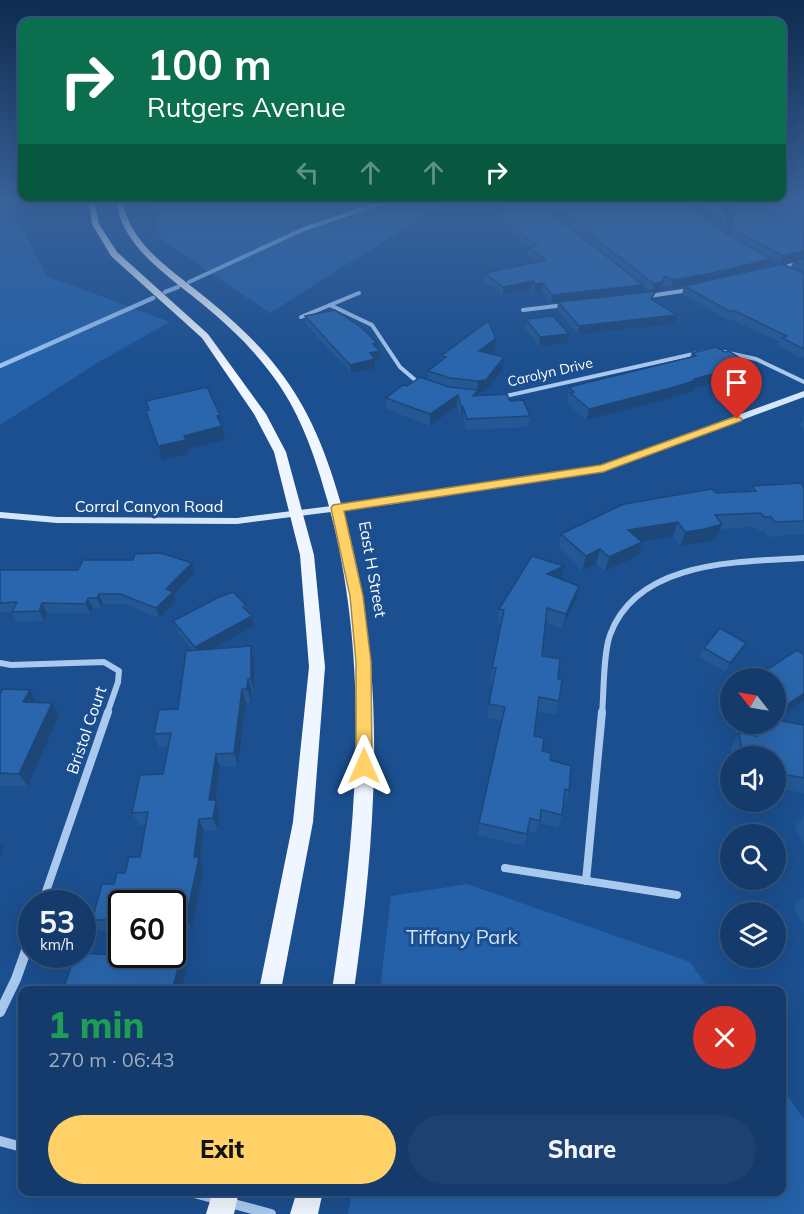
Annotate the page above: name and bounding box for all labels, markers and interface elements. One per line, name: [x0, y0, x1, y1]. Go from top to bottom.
text: 100 m: [147, 38, 272, 91]
icon: right: [48, 42, 126, 120]
text: Rutgers Avenue: [147, 90, 346, 124]
icon: left: [291, 156, 324, 189]
icon: ahead: [354, 156, 387, 189]
icon: ahead: [417, 156, 450, 189]
icon: right: [480, 156, 513, 189]
street label: Carolyn Drive: [505, 353, 595, 391]
pin: [711, 357, 762, 419]
icon: arrive: [720, 366, 753, 399]
street label: Corral Canyon Road: [75, 496, 223, 516]
street label: East H Street: [355, 519, 391, 619]
north arrow: [720, 668, 786, 734]
map controls: [720, 668, 786, 968]
street label: Bristol Court: [62, 683, 110, 777]
position arrow: [332, 734, 396, 798]
button: sound: [720, 746, 786, 812]
button: search: [720, 824, 786, 890]
speed limit sign: 60: [108, 890, 186, 968]
button: layers: [720, 902, 786, 968]
text: 53: [39, 903, 75, 941]
park label: Tiffany Park: [406, 924, 518, 949]
text: km/h: [40, 935, 74, 954]
text: 1 min: [48, 1002, 144, 1047]
button: close: [693, 1006, 756, 1069]
text: 270 m · 06:43: [48, 1047, 174, 1072]
button: Exit: [48, 1115, 396, 1184]
button: Share: [408, 1115, 756, 1184]

